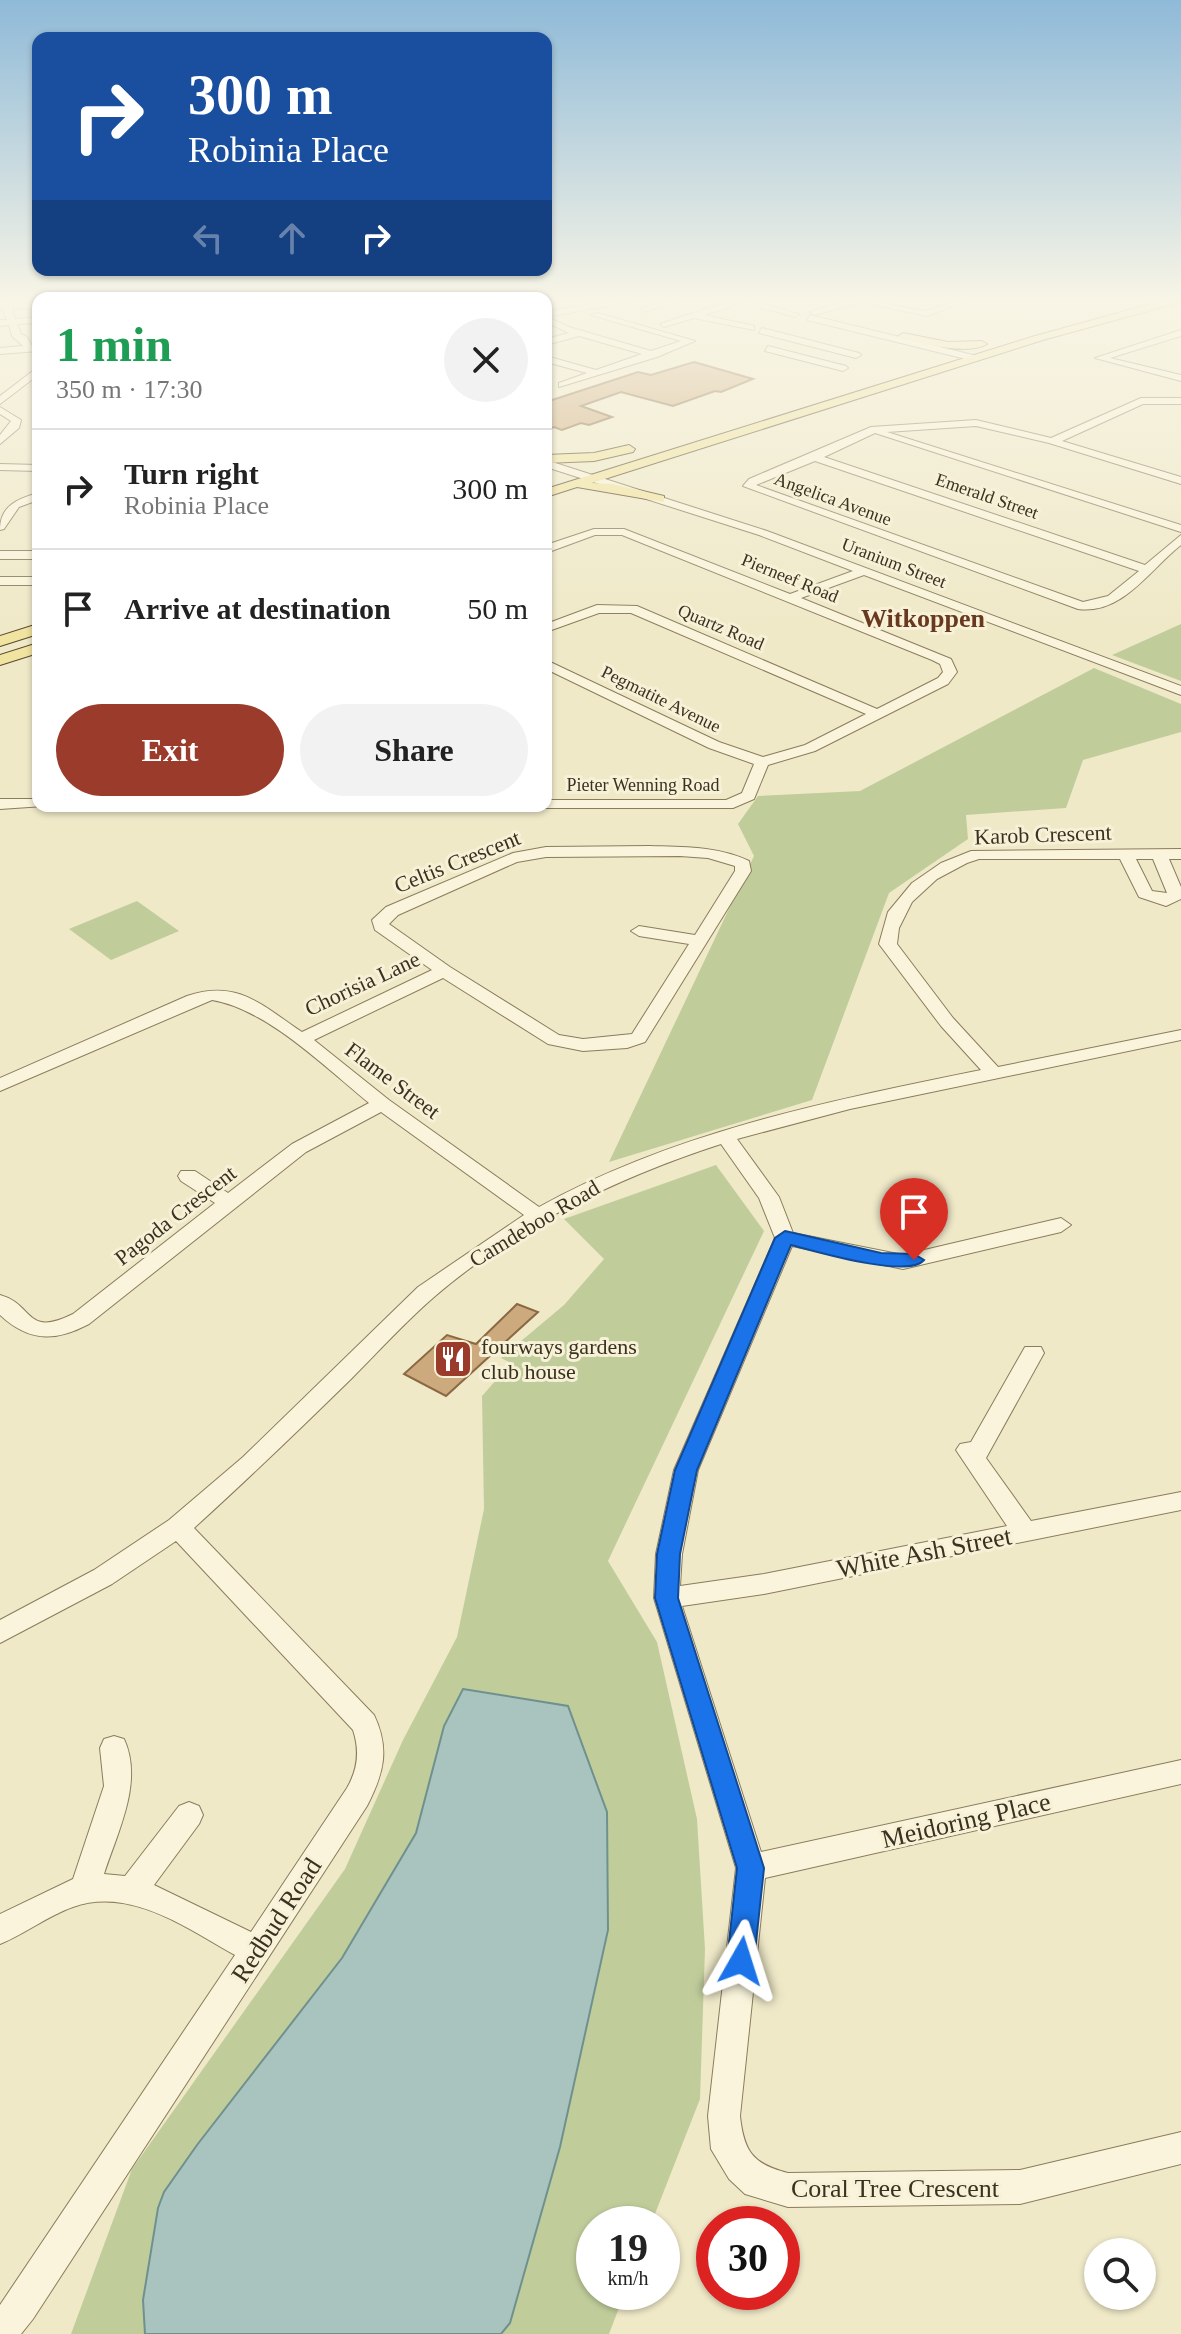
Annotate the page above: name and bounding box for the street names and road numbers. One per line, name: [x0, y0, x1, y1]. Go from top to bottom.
street label: Angelica Avenue: [772, 469, 894, 529]
street label: Emerald Street: [933, 469, 1041, 523]
street label: Uranium Street: [839, 534, 949, 592]
street label: Pierneef Road: [739, 550, 841, 606]
street label: Quartz Road: [675, 600, 767, 654]
street label: Pegmatite Avenue: [598, 661, 724, 737]
street label: Pieter Wenning Road: [566, 775, 720, 795]
street label: Karob Crescent: [974, 820, 1112, 849]
street label: Celtis Crescent: [390, 825, 524, 898]
street label: Chorisia Lane: [301, 946, 424, 1021]
street label: Flame Street: [341, 1037, 445, 1124]
street label: Pagoda Crescent: [110, 1160, 241, 1271]
street label: Camdeboo Road: [465, 1175, 604, 1272]
street label: White Ash Street: [834, 1521, 1015, 1584]
street label: Meidoring Place: [879, 1787, 1053, 1854]
street label: Redbud Road: [226, 1853, 327, 1988]
street label: Coral Tree Crescent: [791, 2174, 1000, 2203]

